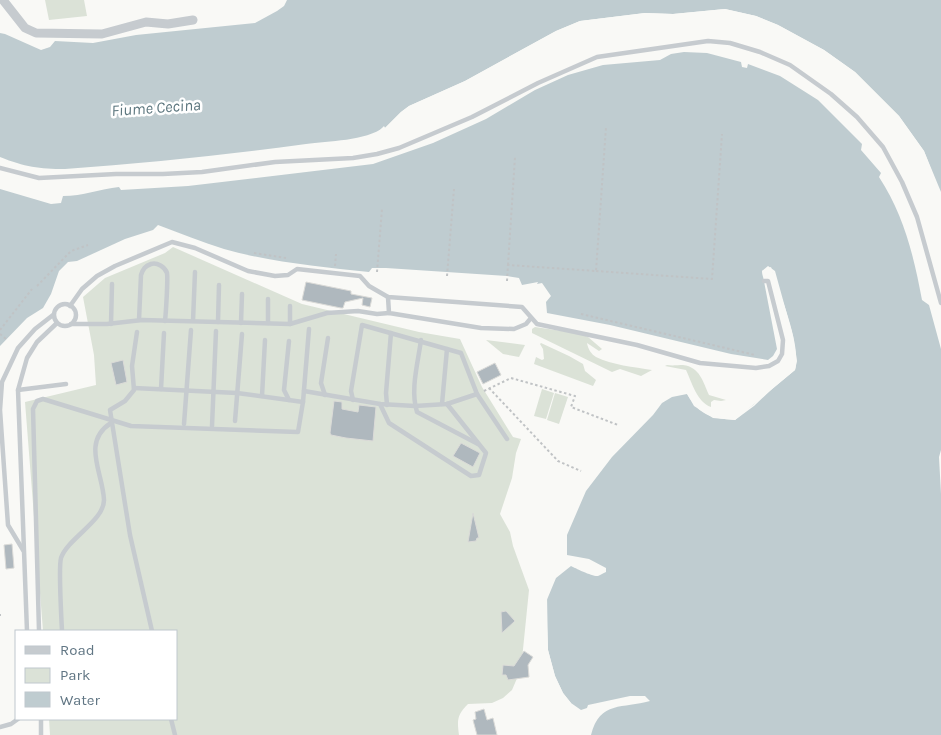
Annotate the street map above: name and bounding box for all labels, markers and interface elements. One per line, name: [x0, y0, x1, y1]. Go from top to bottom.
water label: Fiume Cecina: [111, 95, 201, 120]
legend: [15, 630, 178, 720]
text: Road: [60, 641, 95, 659]
text: Park: [60, 666, 90, 684]
text: Water: [60, 691, 101, 709]

